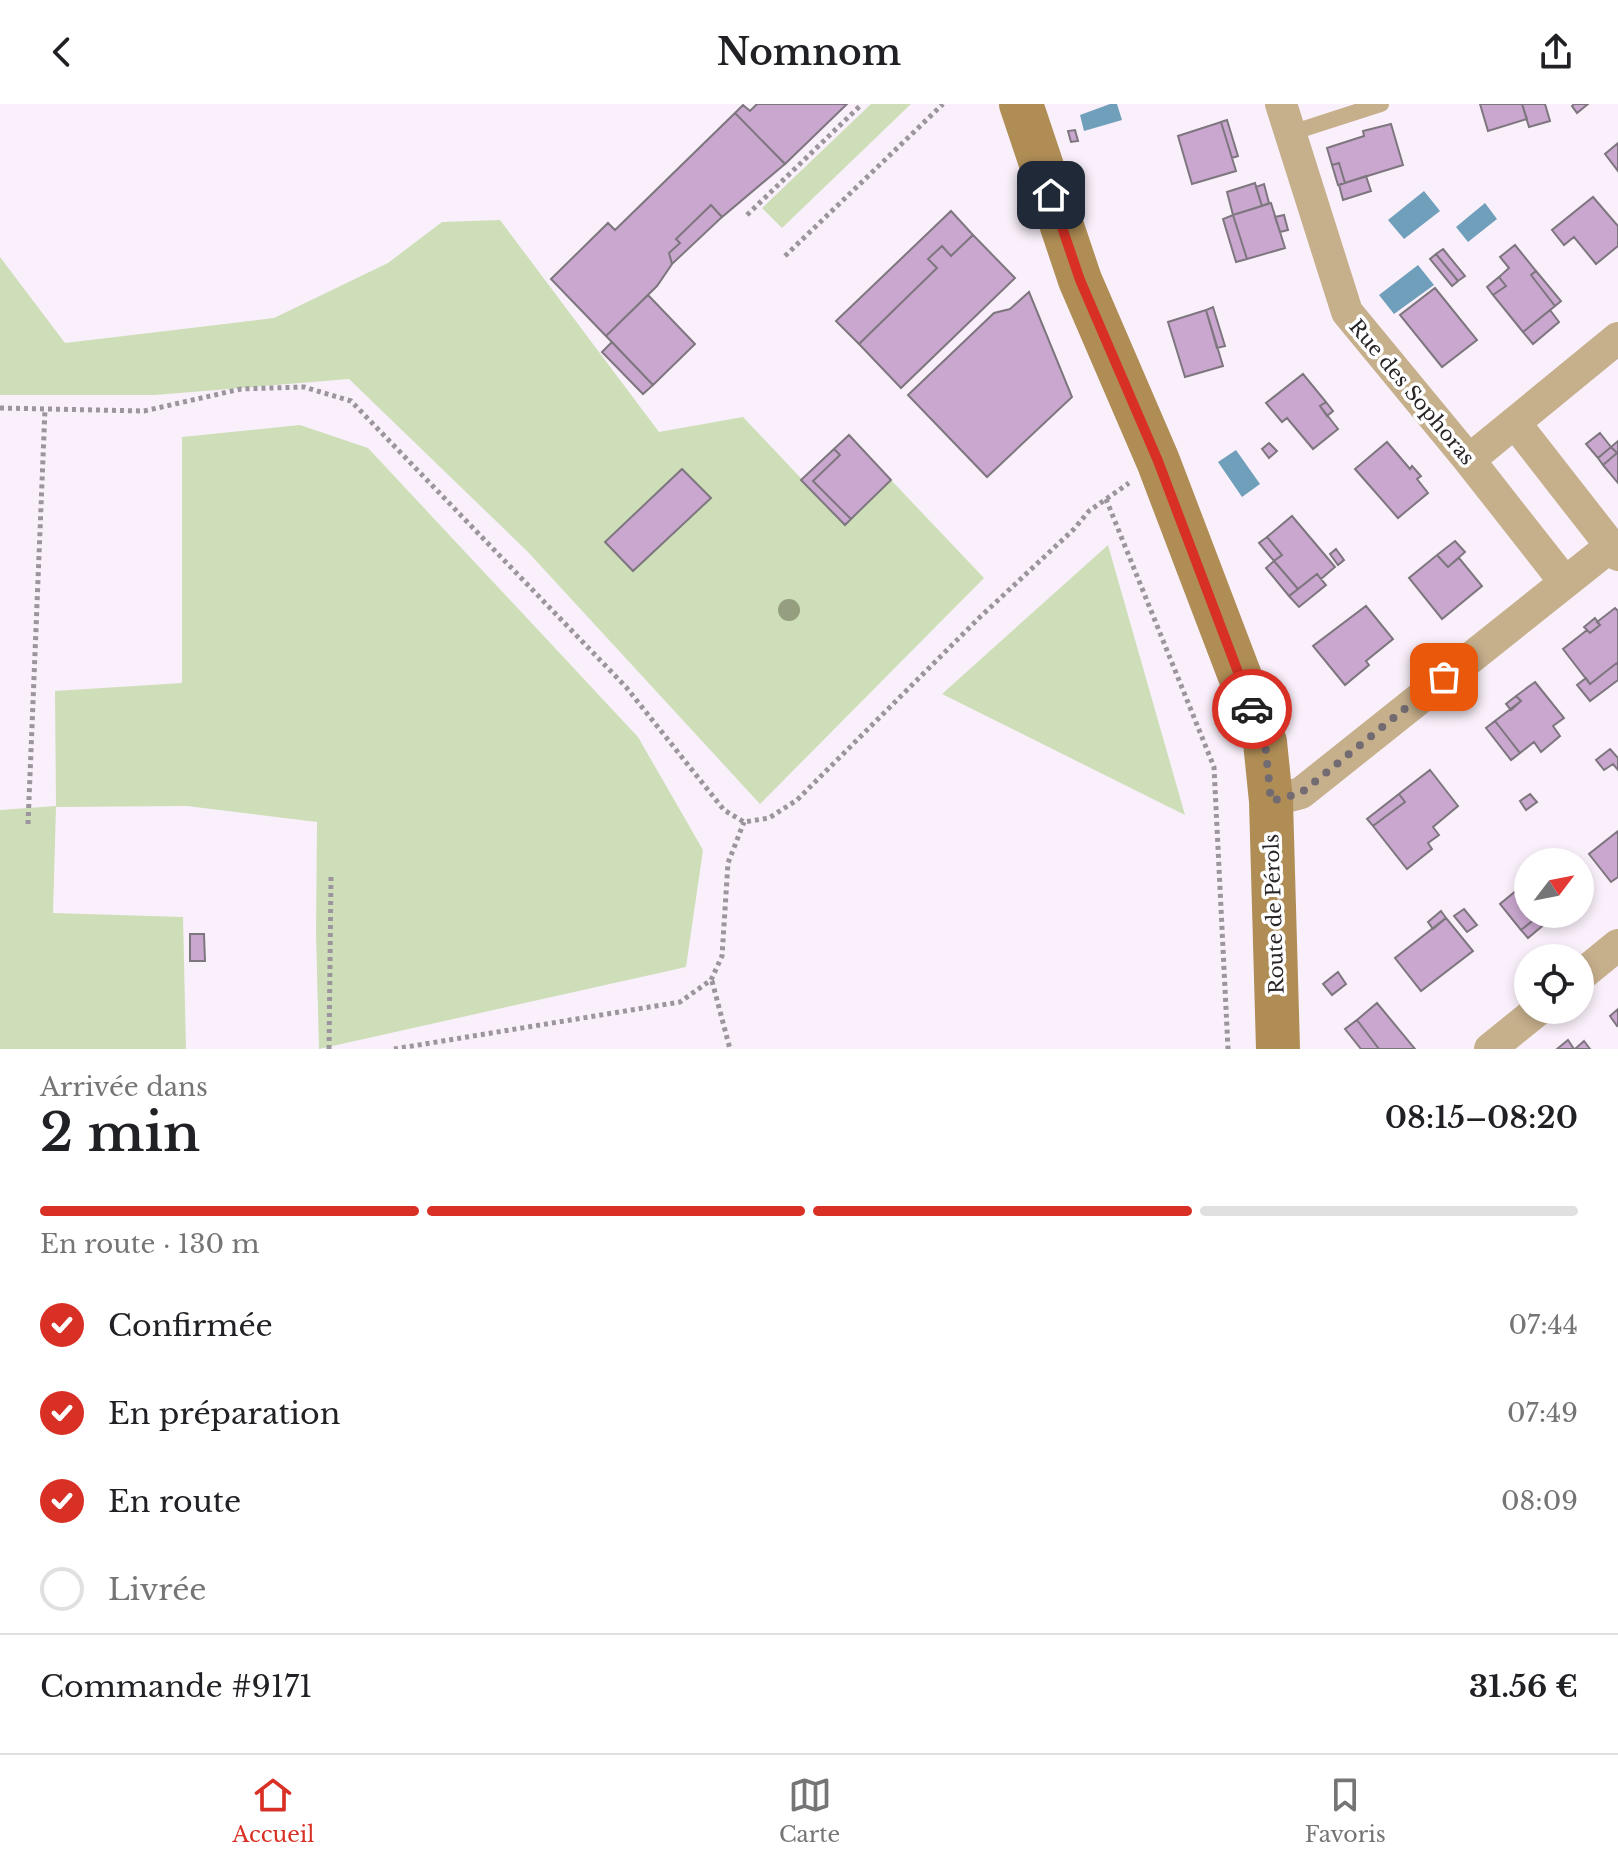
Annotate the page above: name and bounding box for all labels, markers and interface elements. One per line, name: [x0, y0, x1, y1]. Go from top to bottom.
icon: back: [40, 30, 84, 74]
text: Nomnom: [717, 30, 901, 75]
icon: share: [1534, 30, 1578, 74]
pin: [1017, 161, 1085, 229]
icon: home: [1029, 173, 1073, 217]
street label: Rue des Sophoras: [1344, 314, 1480, 470]
pin: [1410, 643, 1478, 711]
icon: bag: [1422, 655, 1466, 699]
courier: [1212, 669, 1292, 749]
icon: car: [1230, 687, 1274, 731]
street label: Route de Pérols: [1259, 834, 1289, 994]
north arrow: [1514, 848, 1594, 928]
map controls: [1514, 848, 1594, 1024]
button: locate: [1514, 944, 1594, 1024]
text: Arrivée dans: [40, 1071, 208, 1103]
text: 08:15–08:20: [1385, 1099, 1578, 1136]
text: 2 min: [40, 1101, 200, 1165]
text: En route · 130 m: [40, 1228, 259, 1260]
icon: check: [40, 1303, 84, 1347]
text: Confirmée: [108, 1307, 273, 1344]
text: 07:44: [1509, 1309, 1578, 1341]
icon: check: [40, 1391, 84, 1435]
text: En préparation: [108, 1395, 340, 1432]
text: 07:49: [1507, 1397, 1578, 1429]
icon: check: [40, 1479, 84, 1523]
text: En route: [108, 1483, 241, 1520]
text: 08:09: [1501, 1485, 1578, 1517]
text: Livrée: [108, 1571, 207, 1608]
text: Commande #9171: [40, 1668, 313, 1705]
text: 31.56 €: [1469, 1668, 1578, 1705]
tab: Accueil: [232, 1773, 314, 1848]
tab: Carte: [779, 1773, 840, 1848]
tab: Favoris: [1305, 1773, 1386, 1848]

